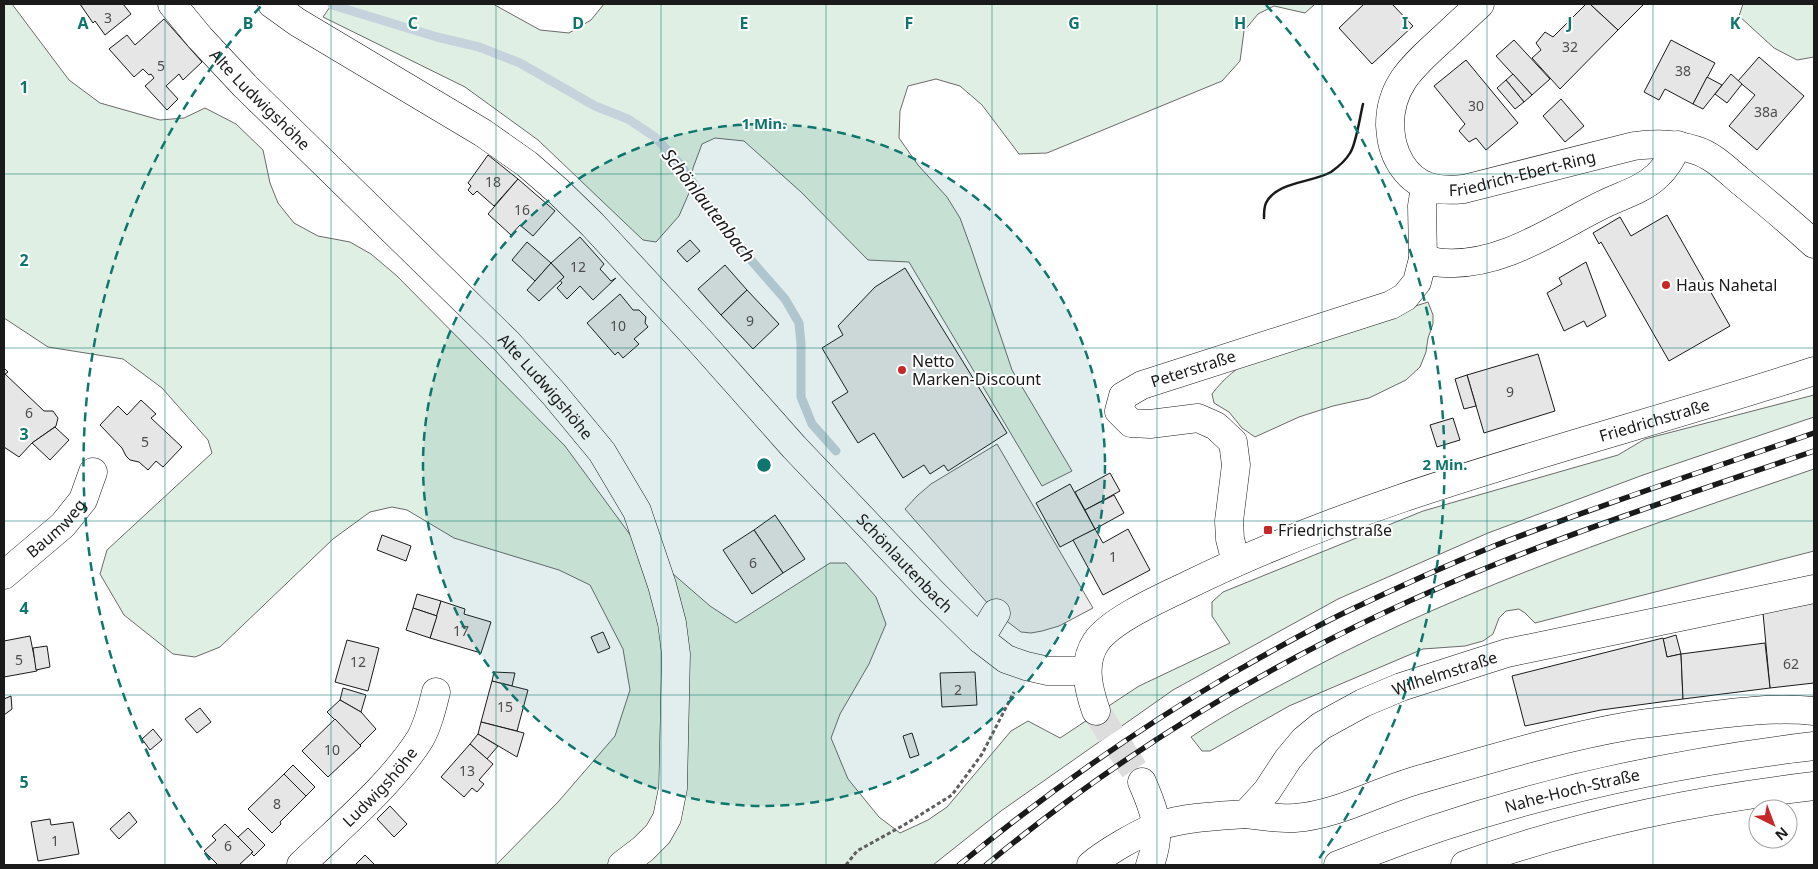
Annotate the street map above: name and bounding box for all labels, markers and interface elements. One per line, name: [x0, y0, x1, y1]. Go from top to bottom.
house number: 3: [104, 8, 112, 27]
text: A: [77, 12, 89, 34]
text: B: [243, 12, 253, 34]
text: C: [408, 12, 418, 34]
text: D: [572, 12, 584, 34]
text: E: [740, 12, 749, 34]
text: F: [905, 12, 913, 34]
text: G: [1068, 12, 1080, 34]
text: H: [1234, 12, 1246, 34]
text: I: [1402, 12, 1408, 34]
text: J: [1565, 12, 1573, 34]
text: K: [1730, 12, 1741, 34]
house number: 32: [1562, 37, 1578, 56]
street label: Alte Ludwigshöhe: [205, 44, 315, 155]
house number: 5: [157, 56, 165, 75]
house number: 38: [1675, 61, 1691, 80]
text: 1: [19, 76, 29, 98]
house number: 30: [1468, 96, 1484, 115]
house number: 38a: [1754, 102, 1778, 121]
text: 1 Min.: [741, 113, 787, 133]
water label: Schönlautenbach: [657, 143, 761, 267]
street label: Friedrich-Ebert-Ring: [1448, 145, 1598, 201]
house number: 18: [485, 172, 501, 191]
house number: 16: [514, 200, 530, 219]
text: 2: [19, 249, 29, 271]
house number: 12: [570, 257, 586, 276]
place label: Haus Nahetal: [1676, 274, 1777, 296]
marker: Haus Nahetal: [1660, 279, 1672, 291]
house number: 9: [746, 311, 754, 330]
house number: 10: [610, 316, 626, 335]
street label: Alte Ludwigshöhe: [493, 328, 598, 444]
street label: Peterstraße: [1148, 345, 1238, 393]
place label: Netto Marken-Discount: [912, 350, 1041, 390]
marker: Netto Marken-Discount: [896, 364, 908, 376]
house number: 9: [1506, 382, 1514, 401]
street label: Friedrichstraße: [1596, 393, 1712, 447]
house number: 6: [25, 403, 33, 422]
text: 3: [19, 423, 29, 445]
house number: 5: [141, 432, 149, 451]
text: 2 Min.: [1422, 454, 1468, 474]
centre of rings: [755, 456, 773, 474]
street label: Baumweg: [21, 494, 91, 563]
street label: Schönlautenbach: [852, 508, 958, 618]
place label: Friedrichstraße: [1278, 519, 1392, 541]
marker: Friedrichstraße: [1262, 524, 1274, 536]
house number: 1: [1109, 547, 1117, 566]
house number: 6: [749, 553, 757, 572]
text: 4: [19, 597, 29, 619]
house number: 17: [453, 621, 469, 640]
street label: Wilhelmstraße: [1389, 646, 1500, 701]
house number: 5: [15, 650, 23, 669]
house number: 12: [350, 652, 366, 671]
house number: 62: [1783, 654, 1799, 673]
house number: 2: [954, 680, 962, 699]
house number: 15: [497, 697, 513, 716]
house number: 10: [324, 740, 340, 759]
street label: Ludwigshöhe: [337, 743, 422, 832]
house number: 13: [459, 761, 475, 780]
street label: Nahe-Hoch-Straße: [1502, 763, 1642, 818]
text: 5: [19, 771, 29, 793]
house number: 8: [273, 794, 281, 813]
north arrow: [1748, 799, 1798, 849]
text: N: [1771, 823, 1793, 845]
house number: 1: [51, 831, 59, 850]
house number: 6: [224, 836, 232, 855]

